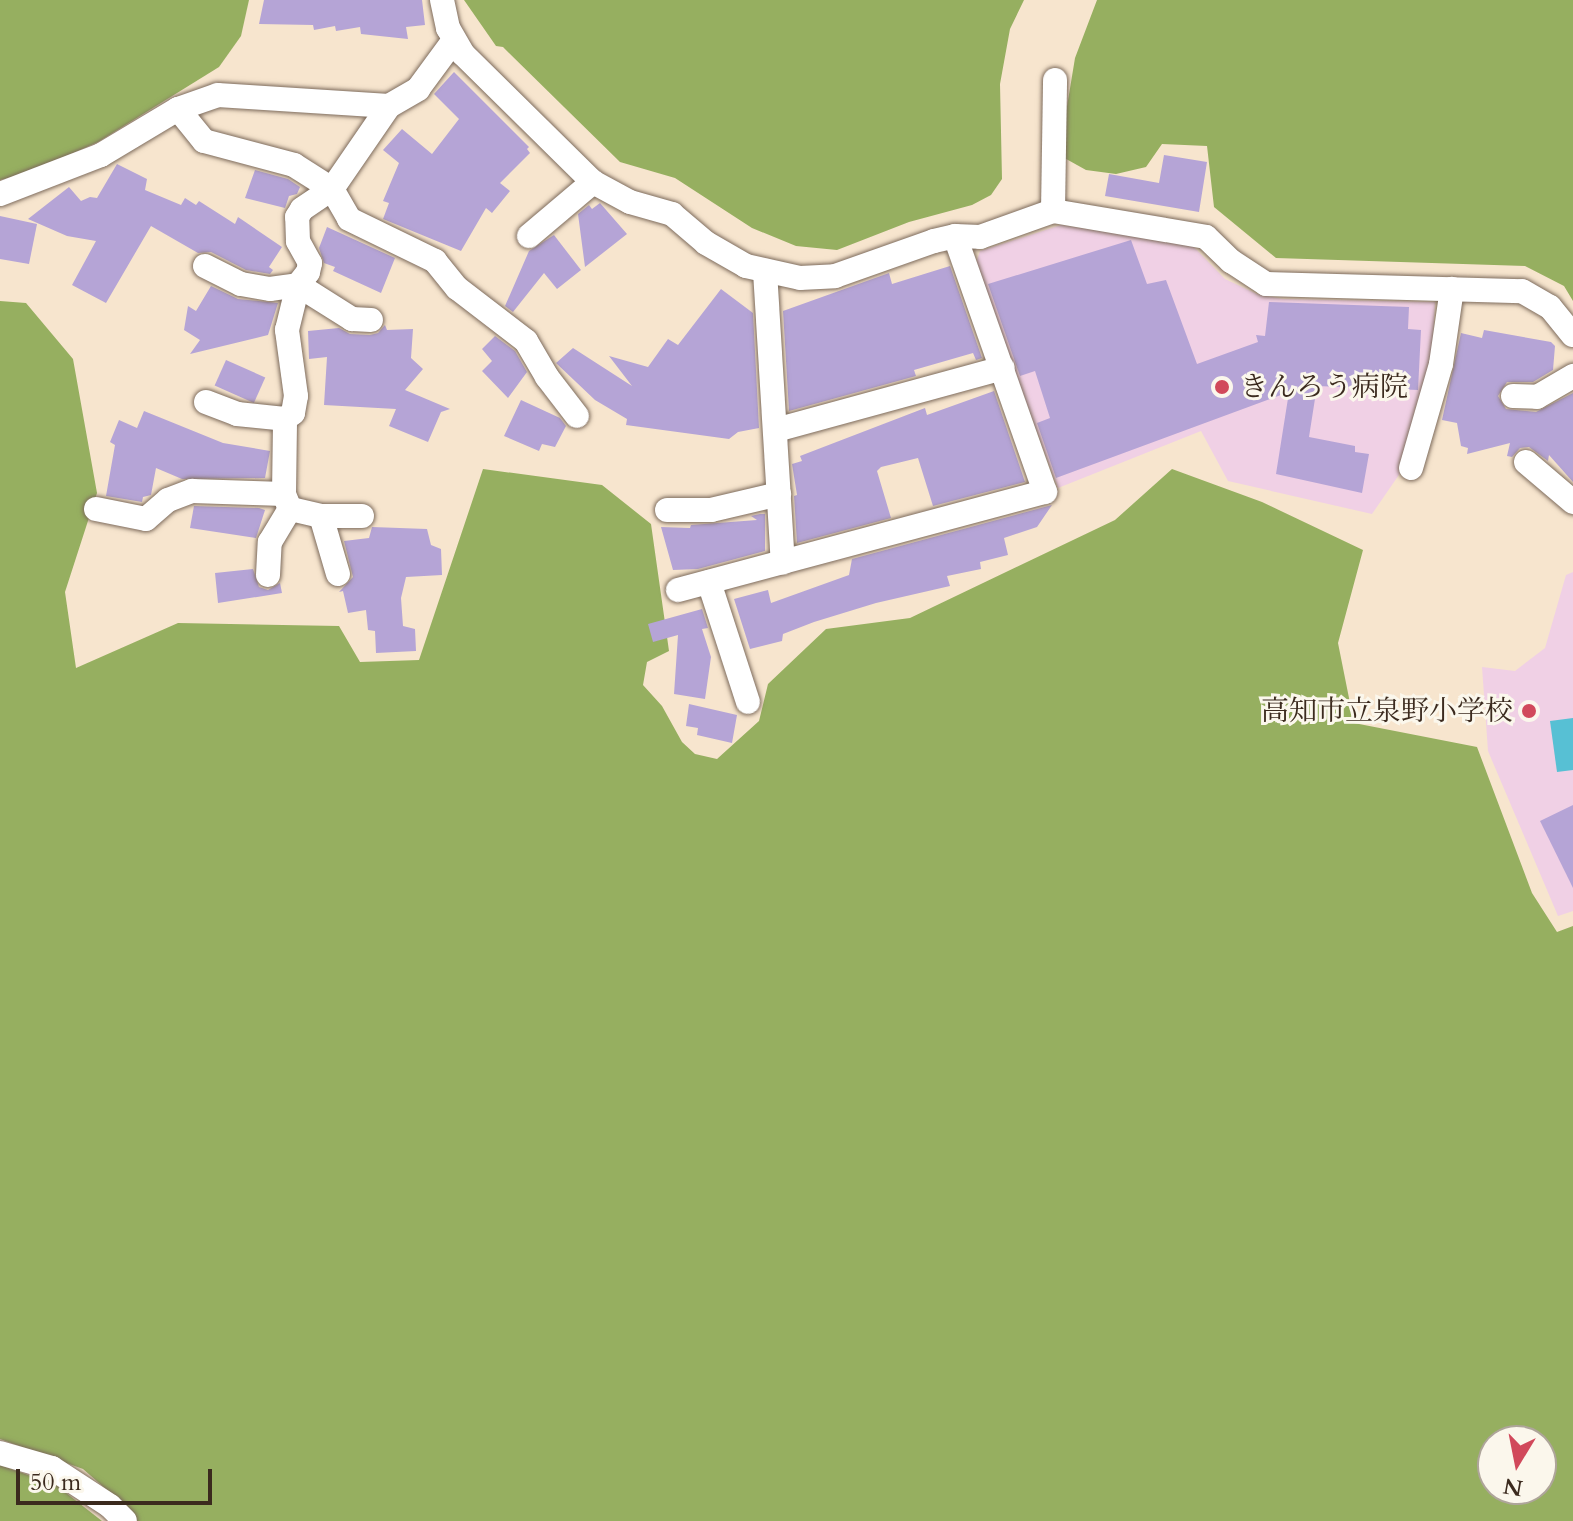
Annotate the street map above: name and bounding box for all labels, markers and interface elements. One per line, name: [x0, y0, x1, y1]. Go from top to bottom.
place label: きんろう病院: [1240, 370, 1408, 404]
marker: きんろう病院: [1211, 376, 1233, 398]
place label: 高知市立泉野小学校: [1261, 694, 1513, 728]
marker: 高知市立泉野小学校: [1520, 702, 1538, 720]
north arrow: [1477, 1425, 1557, 1505]
scale bar: [20, 1453, 216, 1503]
text: 50 m: [30, 1466, 81, 1499]
text: N: [1501, 1470, 1525, 1503]

